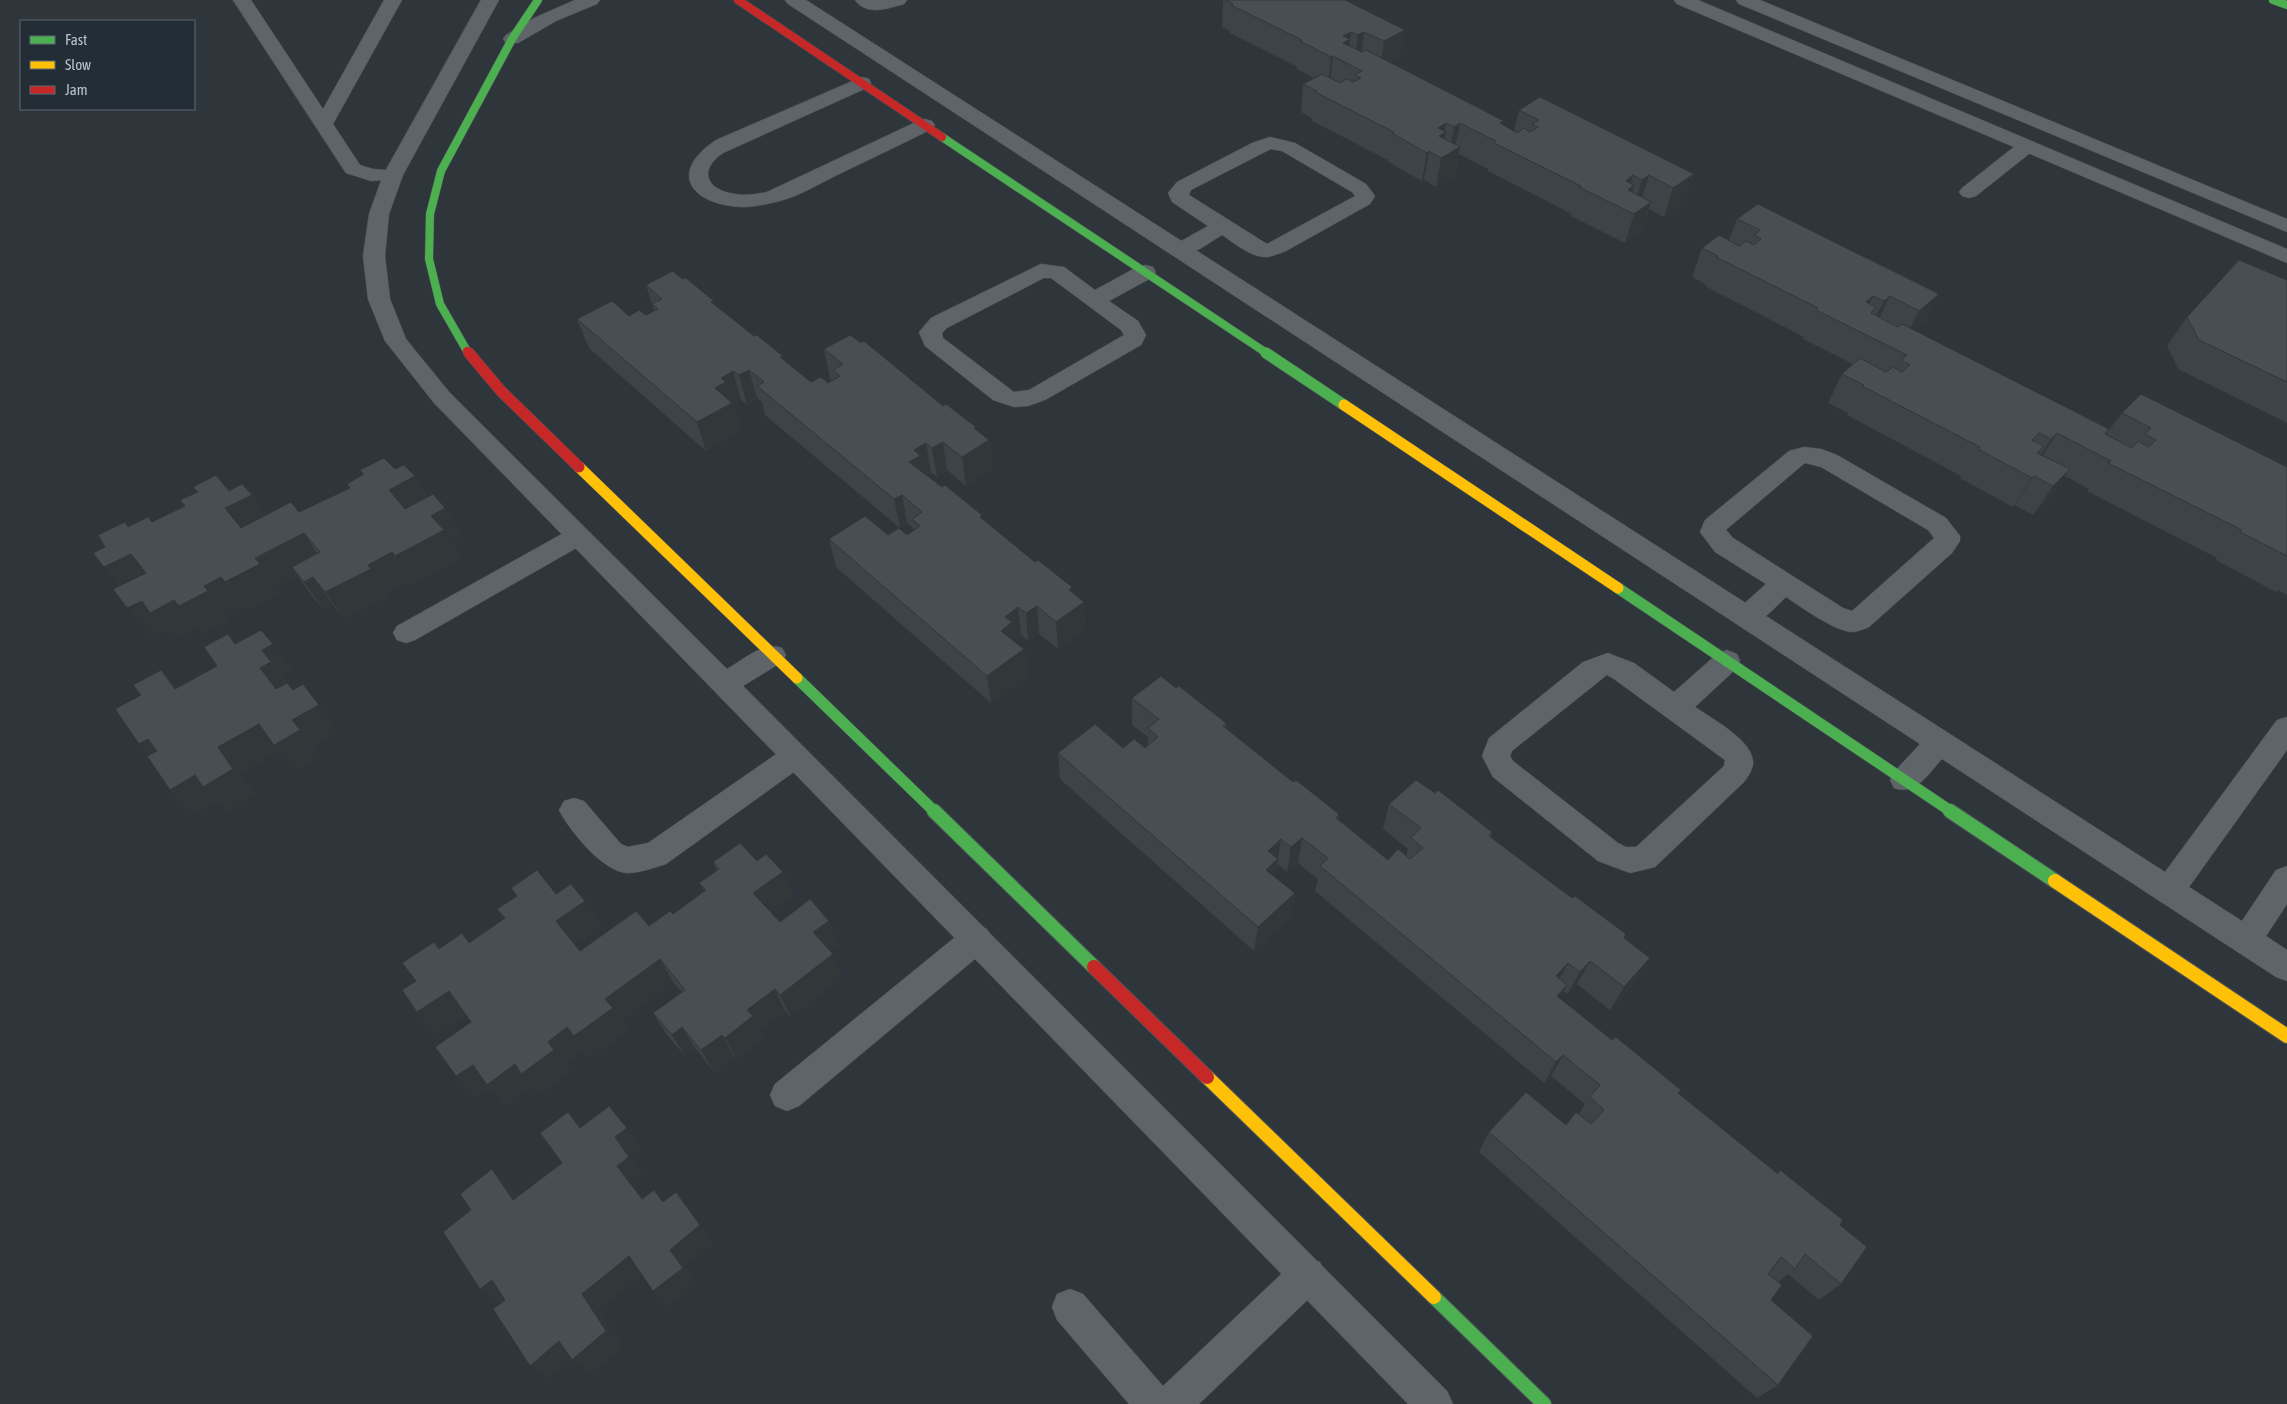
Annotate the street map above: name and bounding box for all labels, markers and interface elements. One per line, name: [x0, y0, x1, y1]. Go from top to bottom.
legend: [20, 20, 195, 110]
text: Fast: [65, 31, 87, 48]
text: Slow: [65, 56, 91, 73]
text: Jam: [65, 81, 88, 98]

